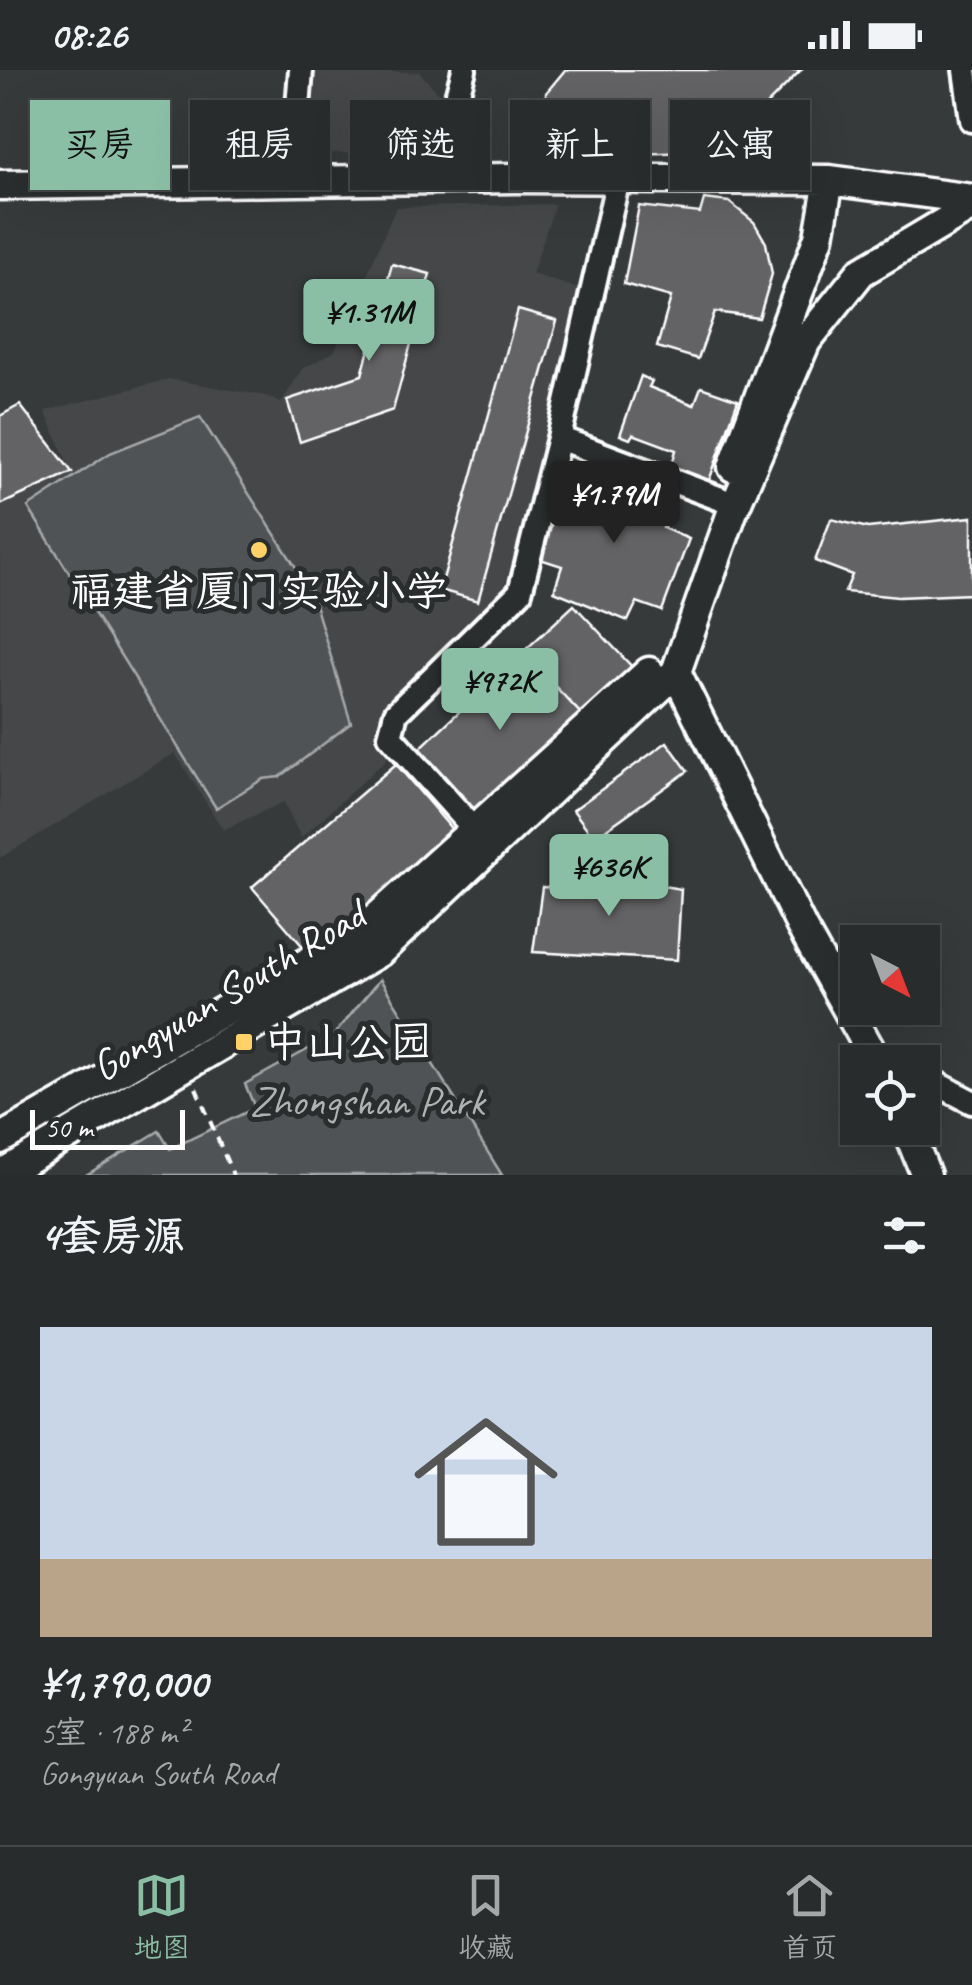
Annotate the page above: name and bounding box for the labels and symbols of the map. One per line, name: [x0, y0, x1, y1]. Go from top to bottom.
pin: ¥1.31M: [288, 279, 450, 364]
pin: ¥1.79M: [533, 461, 695, 546]
marker: 福建省厦门实验小学: [248, 539, 270, 561]
place label: 福建省厦门实验小学: [70, 565, 448, 618]
pin: ¥972K: [430, 648, 570, 733]
pin: ¥636K: [539, 834, 679, 919]
street label: Gongyuan South Road: [82, 885, 380, 1093]
north arrow: [840, 925, 940, 1025]
place label: 中山公园: [264, 1016, 432, 1069]
marker: 中山公园: [233, 1031, 255, 1053]
park label: Zhongshan Park: [250, 1075, 487, 1128]
scale bar: [30, 1105, 185, 1150]

